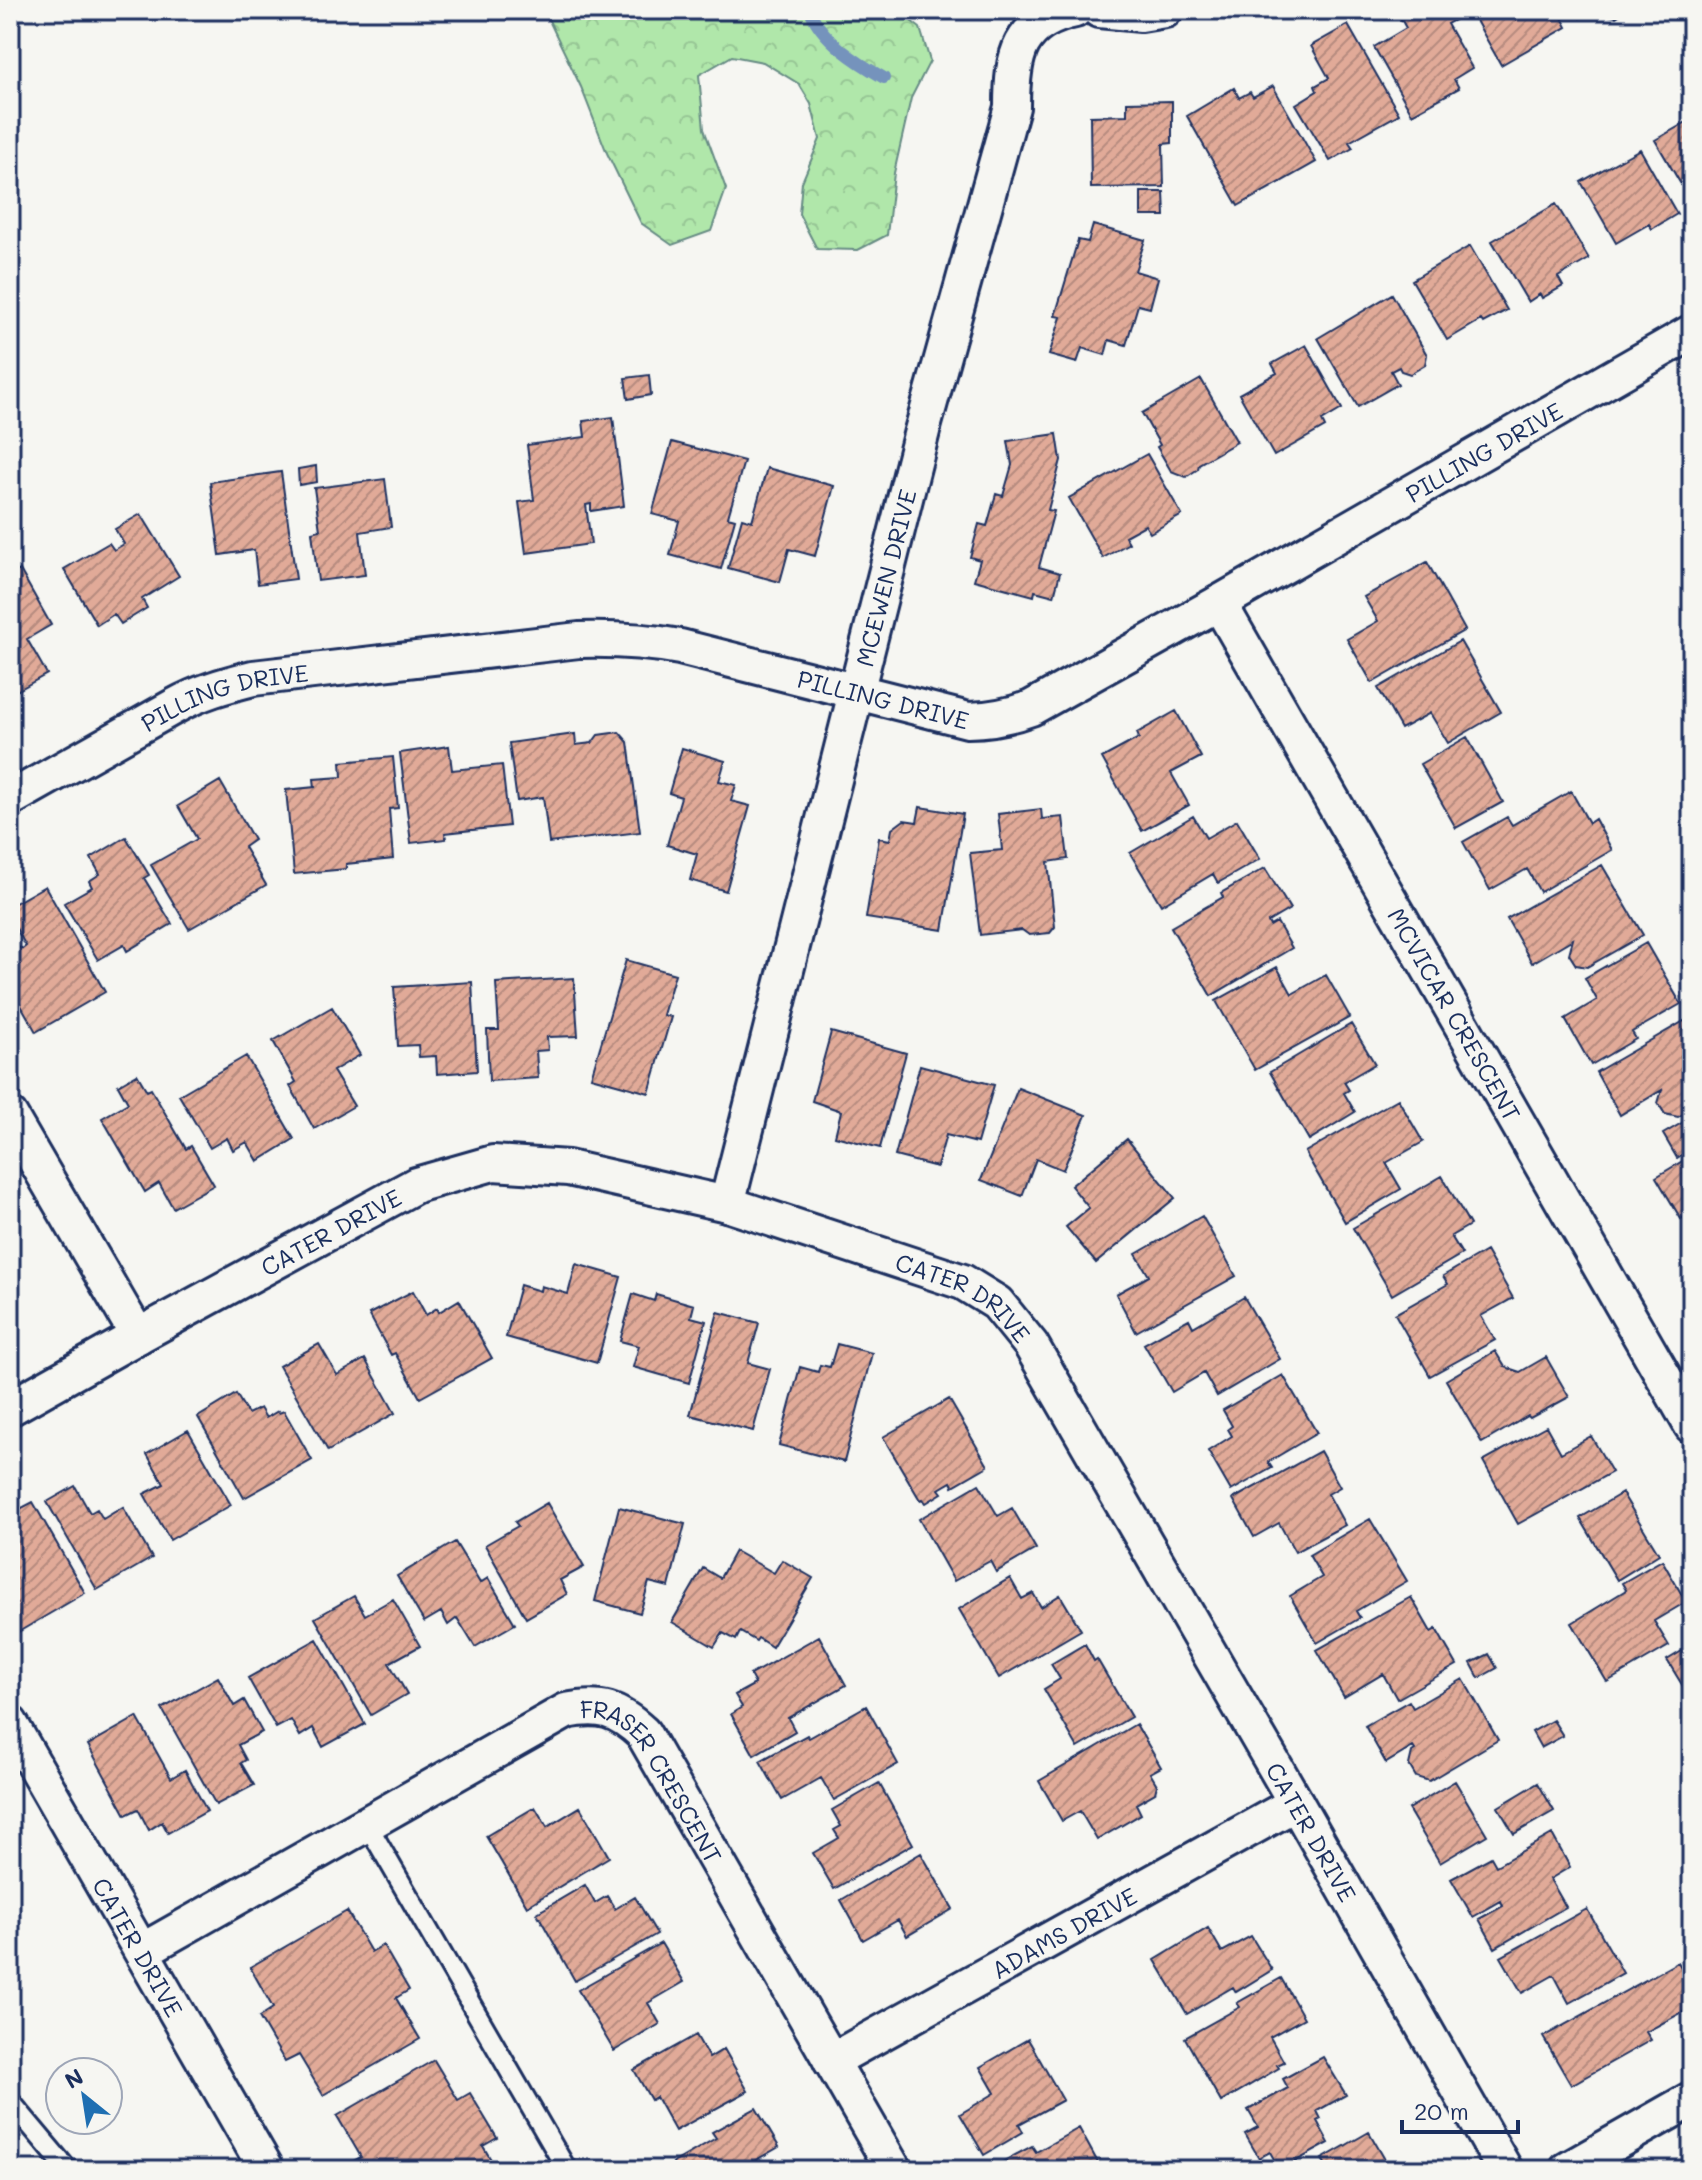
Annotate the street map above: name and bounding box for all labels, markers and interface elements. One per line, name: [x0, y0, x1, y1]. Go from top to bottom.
street label: PILLING DRIVE: [1400, 394, 1568, 509]
street label: MCEWEN DRIVE: [848, 486, 922, 670]
street label: PILLING DRIVE: [135, 656, 310, 738]
street label: PILLING DRIVE: [794, 662, 972, 735]
street label: MCVICAR CRESCENT: [1382, 902, 1529, 1126]
street label: CATER DRIVE: [255, 1181, 406, 1282]
street label: CATER DRIVE: [892, 1245, 1038, 1348]
street label: FRASER CRESCENT: [579, 1692, 730, 1868]
street label: CATER DRIVE: [1260, 1756, 1364, 1907]
street label: CATER DRIVE: [86, 1872, 191, 2022]
street label: ADAMS DRIVE: [985, 1879, 1142, 1985]
north arrow: [44, 2056, 124, 2136]
text: N: [59, 2062, 88, 2095]
scale bar: [1402, 2084, 1518, 2134]
text: 20 m: [1414, 2095, 1469, 2126]

